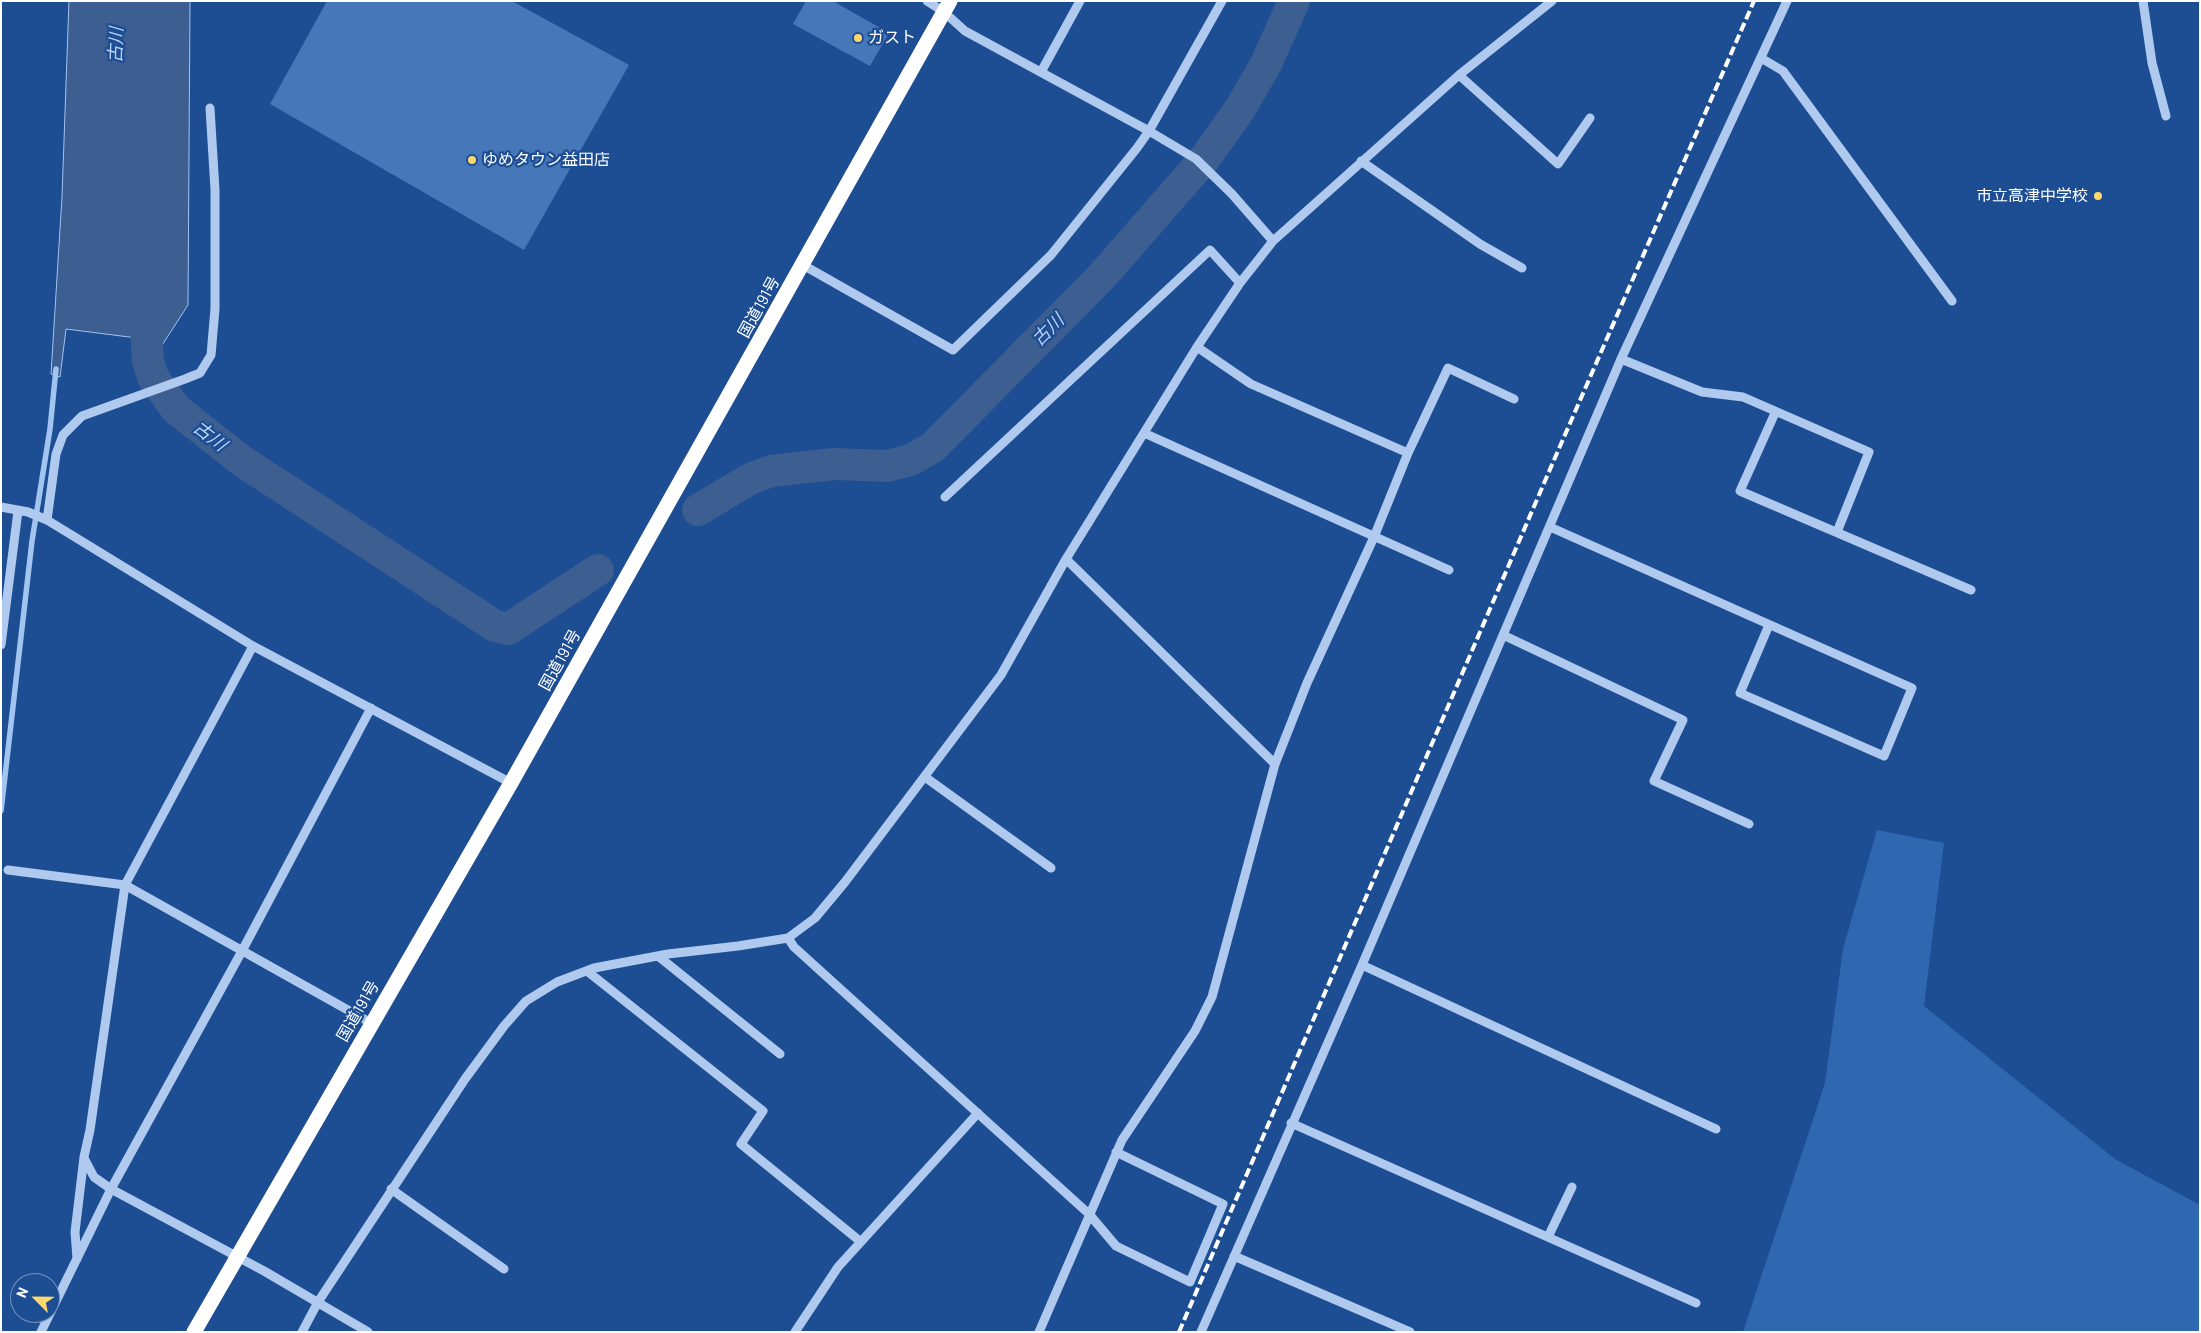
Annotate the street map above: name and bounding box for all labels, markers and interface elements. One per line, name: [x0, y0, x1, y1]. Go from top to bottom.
water label: 古川: [105, 27, 127, 63]
place label: ガスト: [868, 28, 916, 48]
marker: ガスト: [852, 32, 864, 44]
place label: ゆめタウン益田店: [482, 150, 610, 170]
marker: ゆめタウン益田店: [466, 154, 478, 166]
place label: 市立高津中学校: [1976, 186, 2088, 206]
marker: 市立高津中学校: [2092, 190, 2104, 202]
street label: 国道191号: [734, 273, 784, 341]
water label: 古川: [1028, 310, 1068, 350]
water label: 古川: [189, 416, 231, 456]
street label: 国道191号: [535, 626, 585, 694]
street label: 国道191号: [333, 977, 383, 1045]
north arrow: [10, 1273, 60, 1323]
text: N: [12, 1285, 31, 1300]

